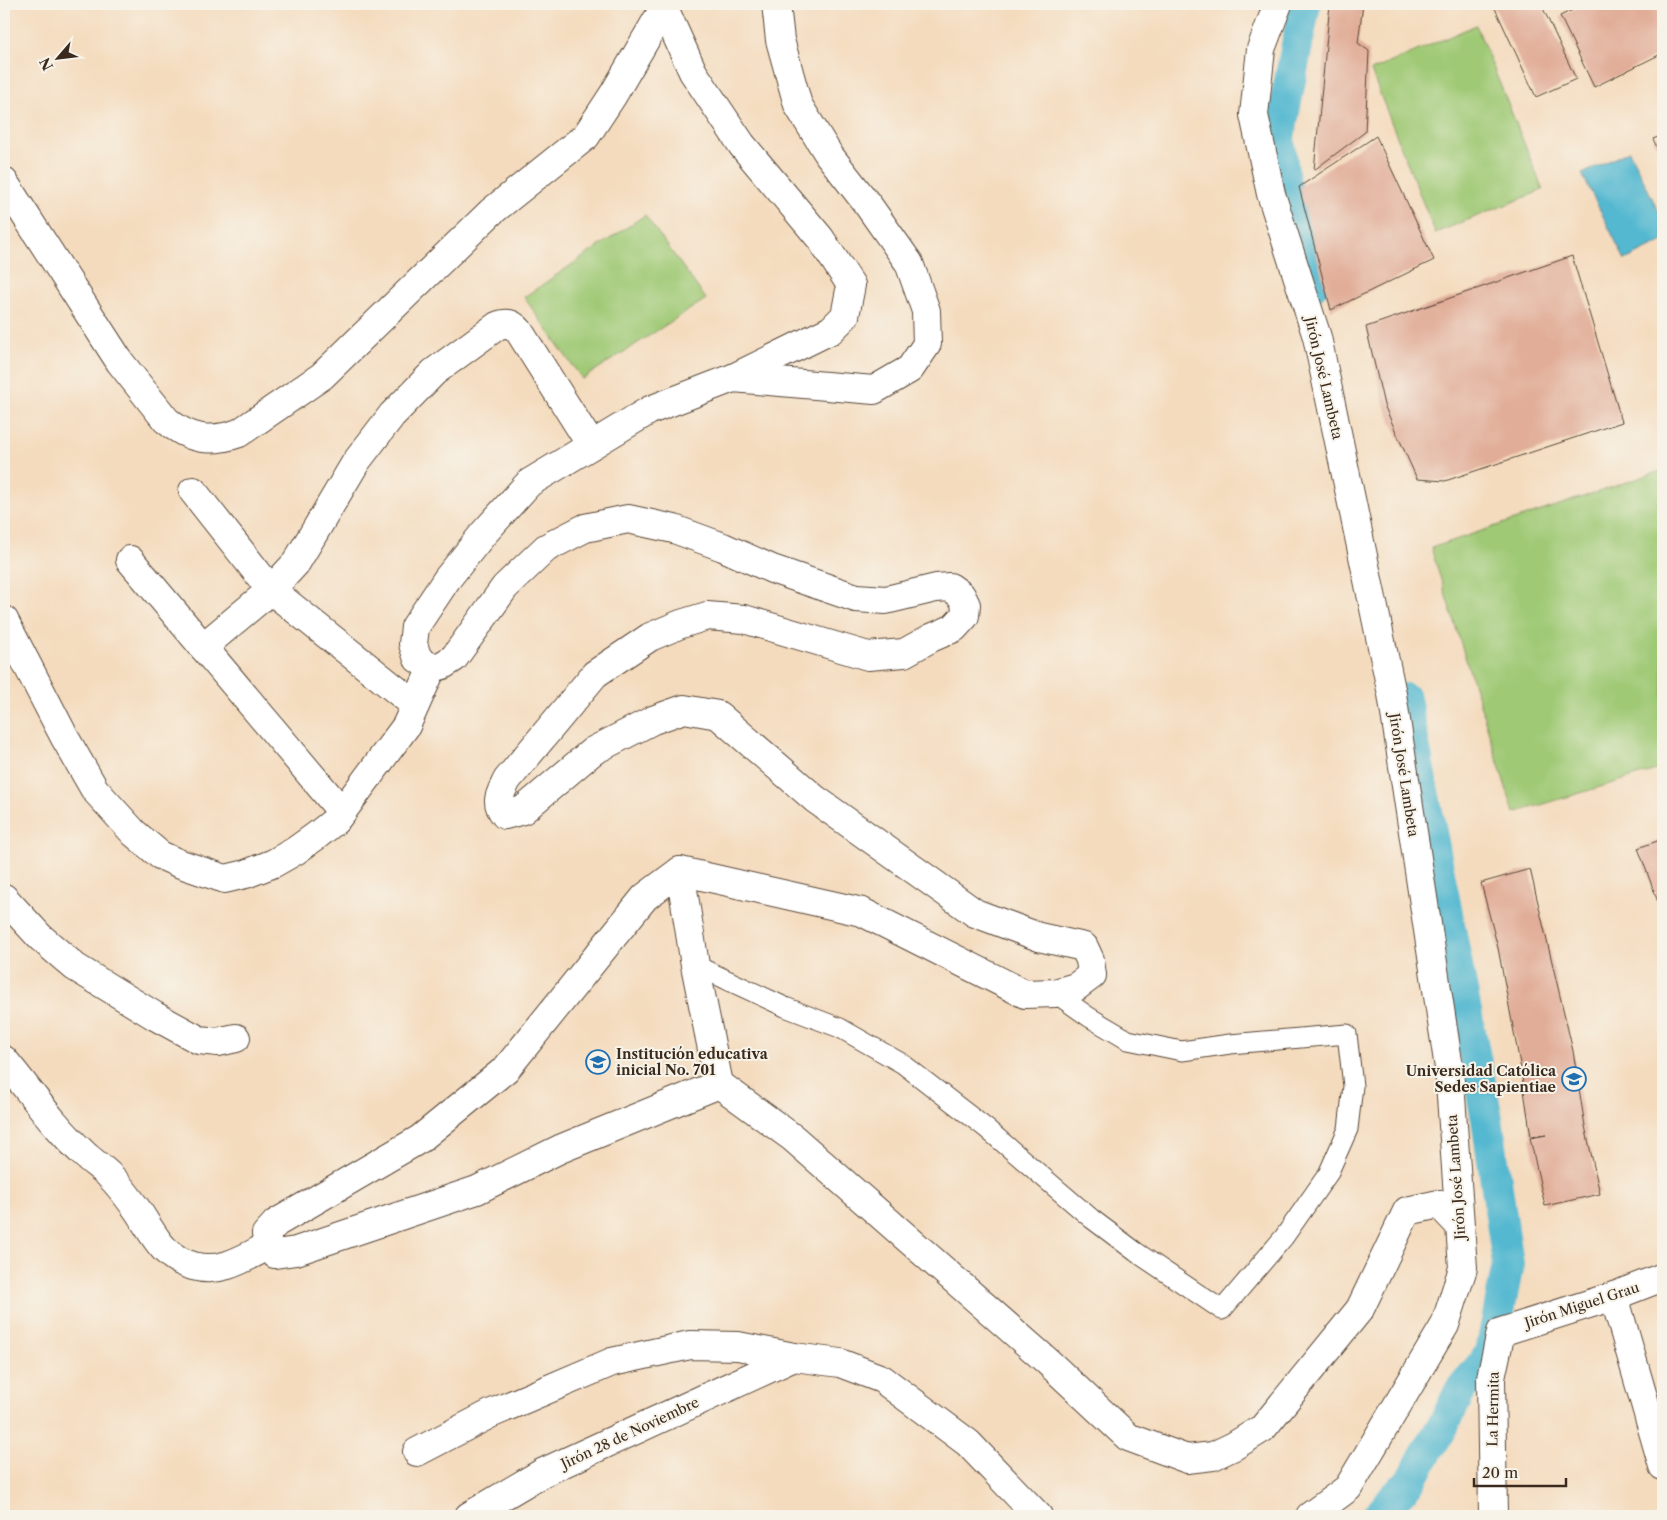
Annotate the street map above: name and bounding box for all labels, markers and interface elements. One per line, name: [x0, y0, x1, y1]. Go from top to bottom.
north arrow: [32, 32, 82, 82]
text: N: [36, 55, 57, 74]
street label: Jirón José Lambeta: [1301, 313, 1347, 442]
street label: Jirón José Lambeta: [1385, 710, 1423, 839]
place label: Institución educativa inicial No. 701: [616, 1045, 769, 1079]
school or university icon: Institución educativa inicial No. 701: [585, 1049, 611, 1075]
place label: Universidad Católica Sedes Sapientiae: [1406, 1062, 1557, 1096]
school or university icon: Universidad Católica Sedes Sapientiae: [1561, 1066, 1587, 1092]
street label: Jirón José Lambeta: [1443, 1113, 1469, 1242]
street label: Jirón Miguel Grau: [1521, 1278, 1642, 1333]
street label: La Hermita: [1483, 1371, 1503, 1447]
street label: Jirón 28 de Noviembre: [556, 1393, 702, 1474]
scale bar: [1474, 1455, 1567, 1487]
text: 20 m: [1482, 1463, 1518, 1482]

